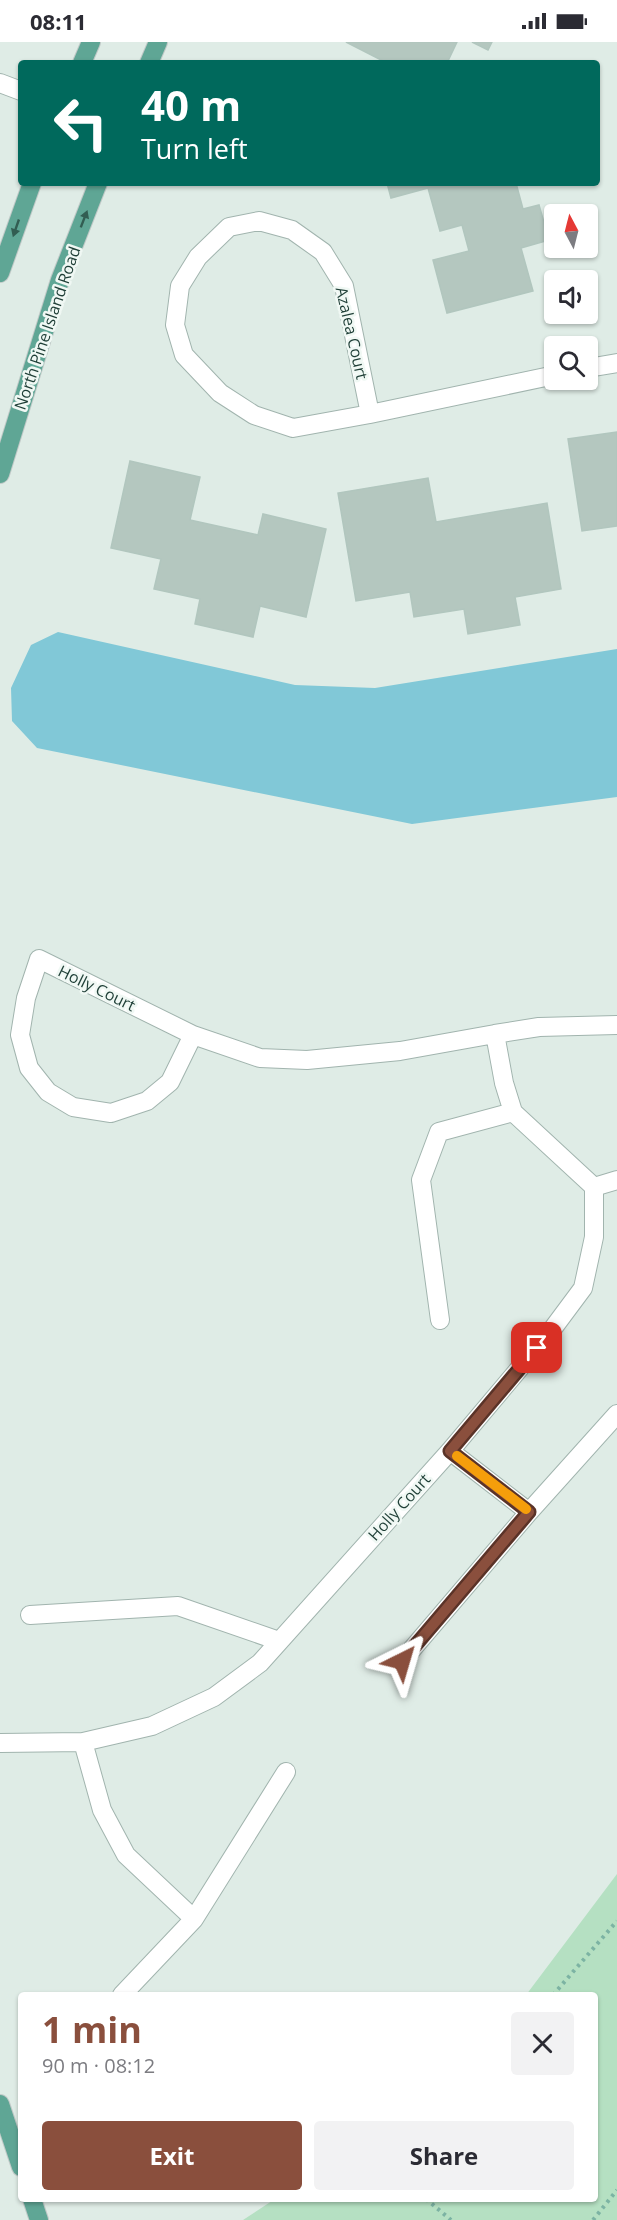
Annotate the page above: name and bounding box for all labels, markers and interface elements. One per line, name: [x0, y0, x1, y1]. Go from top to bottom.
text: 08:11: [30, 6, 87, 36]
text: 40 m: [141, 76, 241, 133]
icon: left: [42, 84, 120, 162]
text: Turn left: [141, 130, 248, 167]
north arrow: [544, 204, 598, 258]
map controls: [544, 204, 598, 390]
one-way arrow: [80, 210, 89, 228]
one-way arrow: [10, 219, 20, 237]
street label: North Pine Island Road: [9, 243, 85, 413]
button: sound: [544, 270, 598, 324]
street label: Azalea Court: [331, 285, 373, 382]
button: search: [544, 336, 598, 390]
street label: Holly Court: [55, 960, 140, 1016]
pin: [511, 1322, 562, 1373]
icon: arrive: [520, 1331, 553, 1364]
street label: Holly Court: [363, 1468, 435, 1545]
position arrow: [370, 1629, 434, 1693]
text: 1 min: [42, 2005, 142, 2054]
button: close: [511, 2012, 574, 2075]
text: 90 m · 08:12: [42, 2052, 155, 2079]
button: Exit: [42, 2121, 302, 2190]
button: Share: [314, 2121, 574, 2190]

